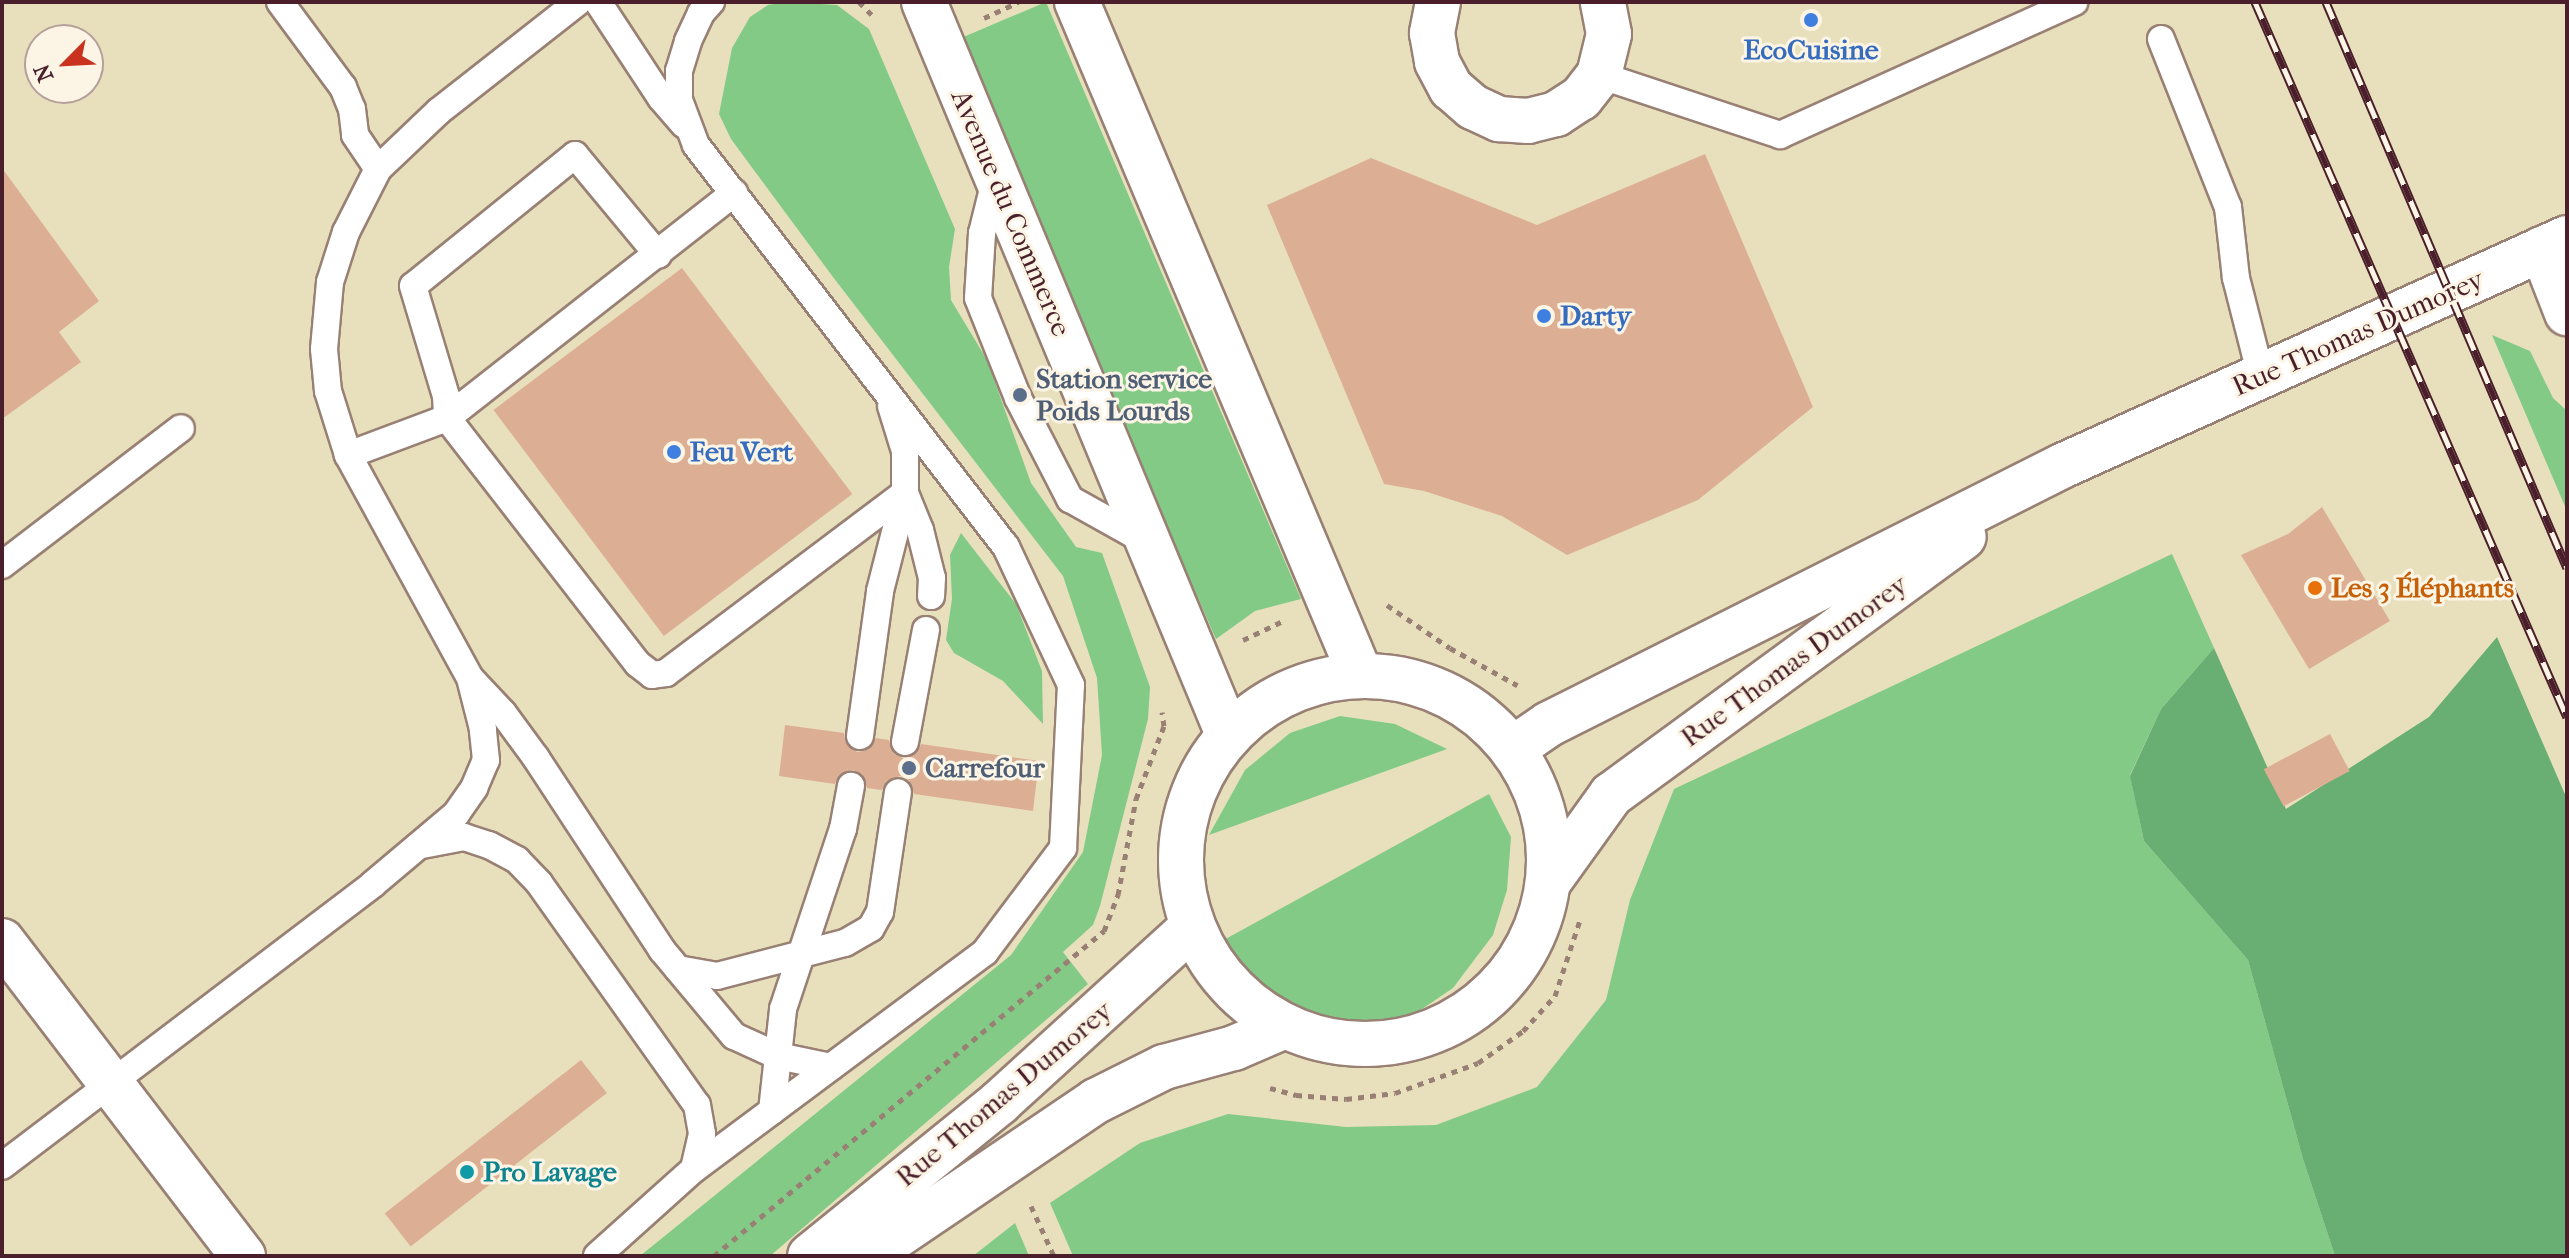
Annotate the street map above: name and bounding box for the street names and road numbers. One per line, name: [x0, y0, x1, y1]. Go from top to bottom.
street label: Avenue du Commerce: [944, 85, 1078, 341]
street label: Rue Thomas Dumorey: [2227, 262, 2489, 404]
street label: Rue Thomas Dumorey: [1674, 568, 1914, 754]
street label: Rue Thomas Dumorey: [889, 994, 1119, 1194]

